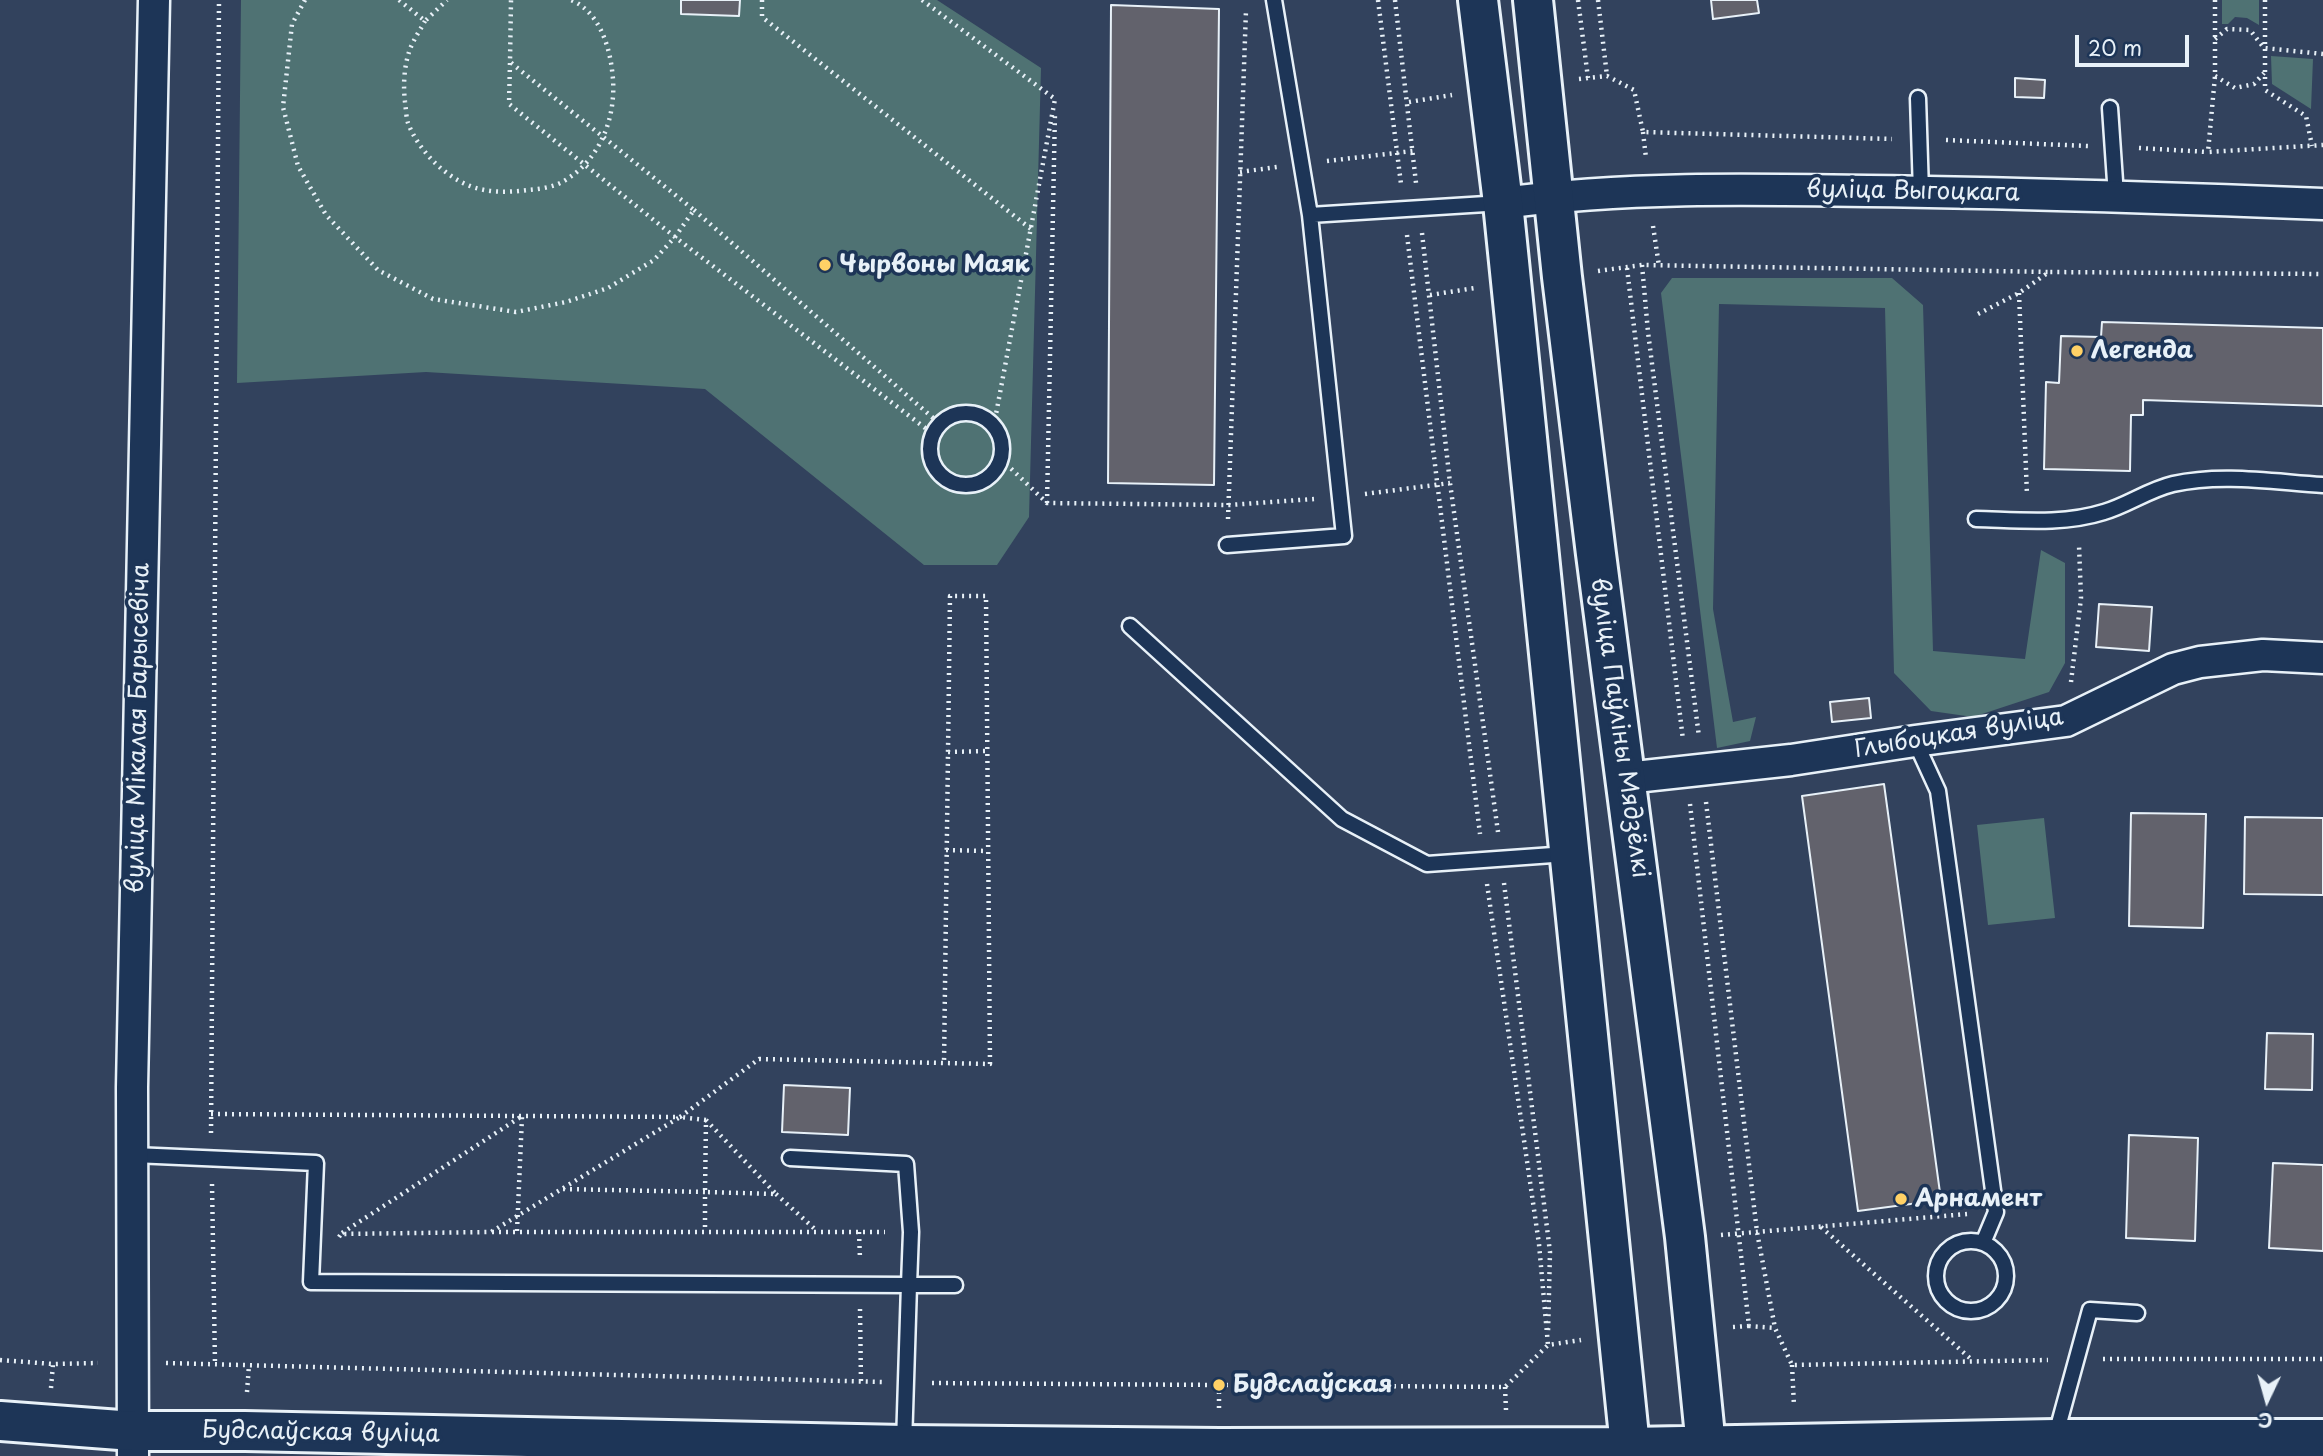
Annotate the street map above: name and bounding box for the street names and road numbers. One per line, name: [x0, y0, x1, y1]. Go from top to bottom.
street label: вуліца Выгоцкага: [1806, 176, 2020, 208]
street label: вуліца Мікалая Барысевіча: [122, 563, 156, 893]
street label: вуліца Паўліны Мядзёлкі: [1584, 576, 1654, 880]
street label: Глыбоцкая вуліца: [1853, 703, 2065, 765]
street label: Будслаўская вуліца: [202, 1417, 440, 1449]

